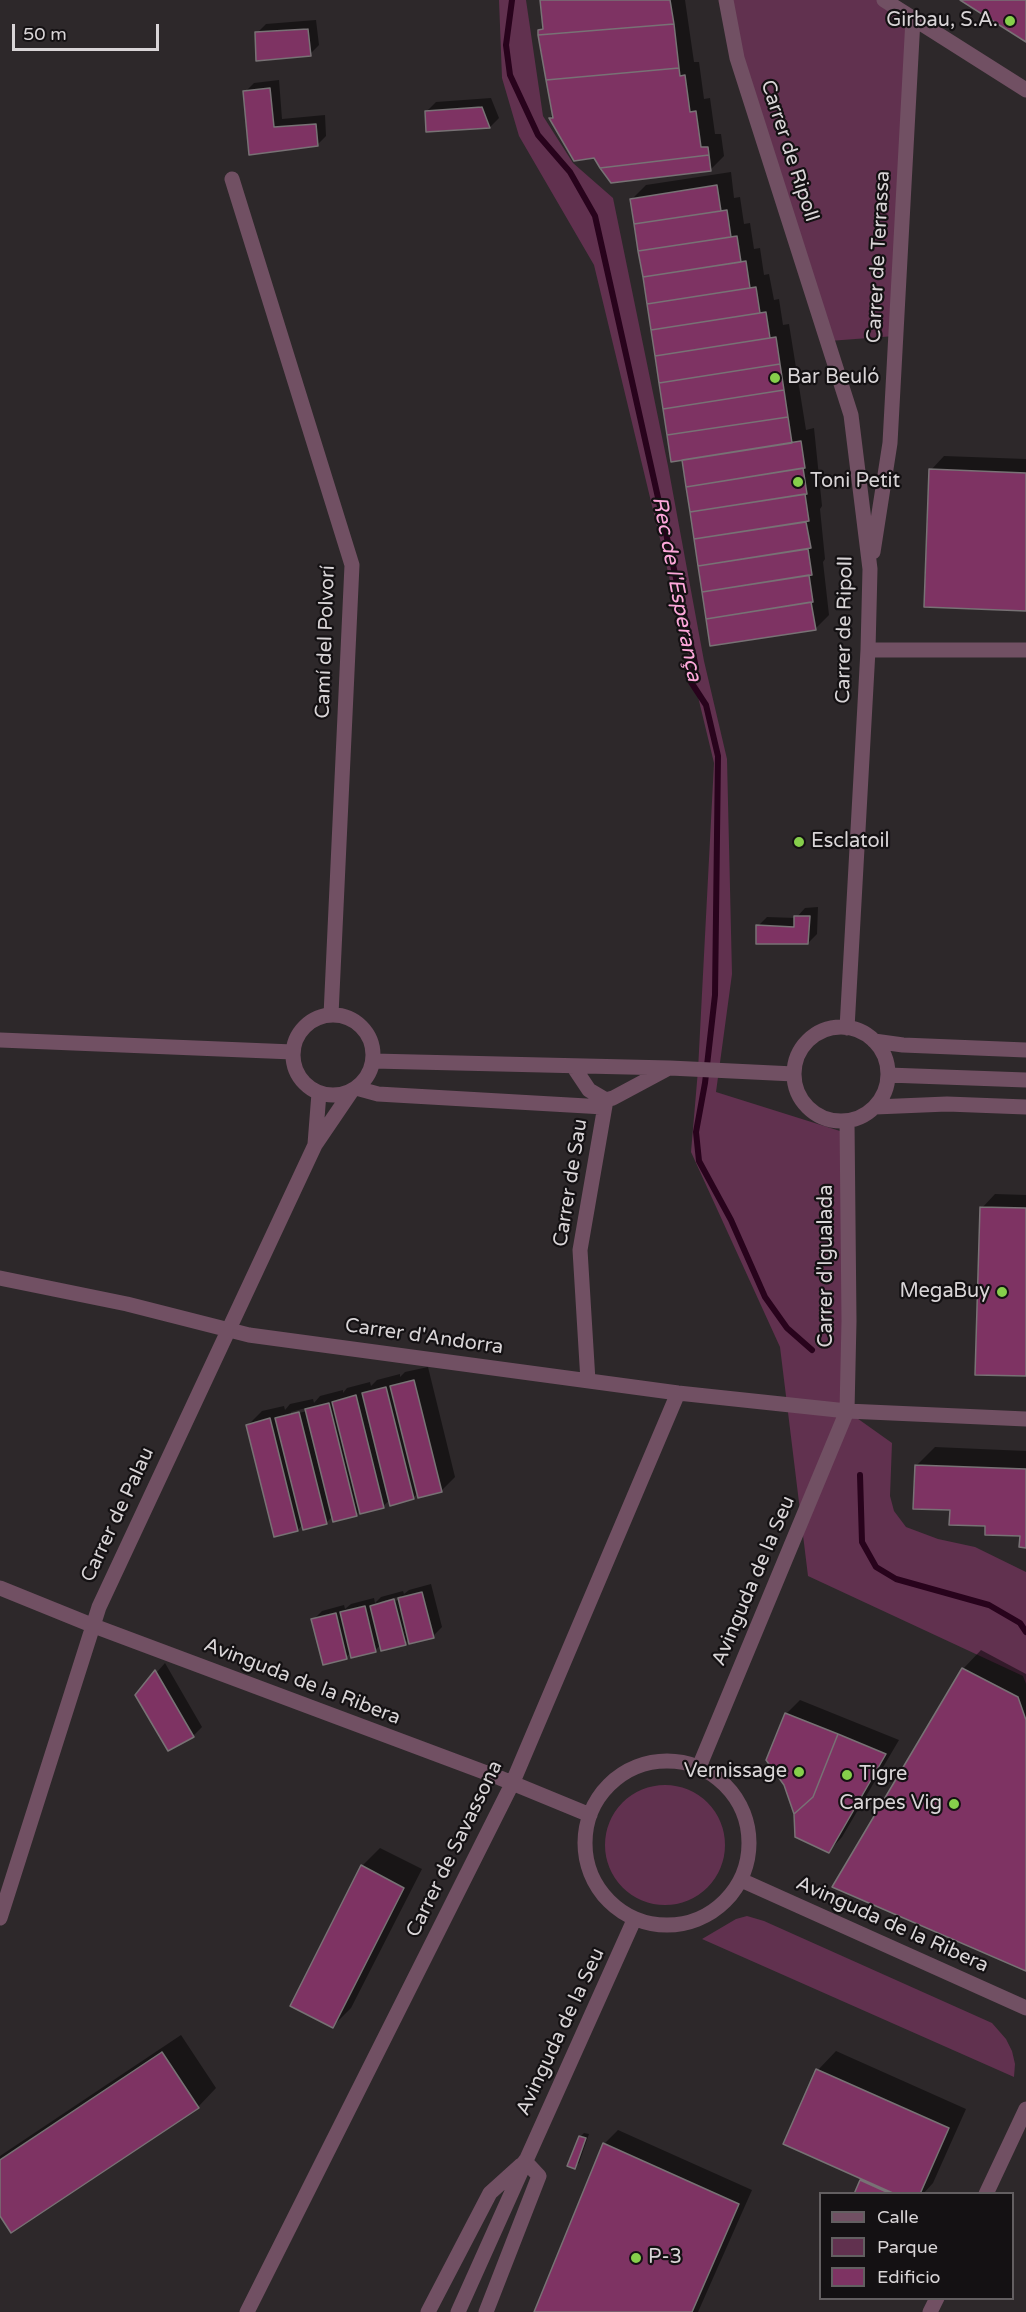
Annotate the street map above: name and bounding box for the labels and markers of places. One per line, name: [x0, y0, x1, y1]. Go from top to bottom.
place label: Girbau, S.A.: [886, 9, 998, 33]
marker: Girbau, S.A.: [1003, 14, 1017, 28]
place label: Bar Beuló: [787, 366, 879, 390]
marker: Bar Beuló: [768, 371, 782, 385]
place label: Toni Petit: [810, 470, 900, 494]
marker: Toni Petit: [791, 475, 805, 489]
place label: Esclatoil: [811, 830, 889, 854]
marker: Esclatoil: [792, 835, 806, 849]
place label: MegaBuy: [899, 1280, 990, 1304]
marker: MegaBuy: [995, 1285, 1009, 1299]
place label: Vernissage: [684, 1760, 787, 1784]
place label: Tigre: [859, 1763, 907, 1787]
marker: Vernissage: [792, 1765, 806, 1779]
marker: Tigre: [840, 1768, 854, 1782]
place label: Carpes Vig: [839, 1792, 942, 1816]
marker: Carpes Vig: [947, 1797, 961, 1811]
place label: P-3: [648, 2246, 682, 2270]
marker: P-3: [629, 2251, 643, 2265]

